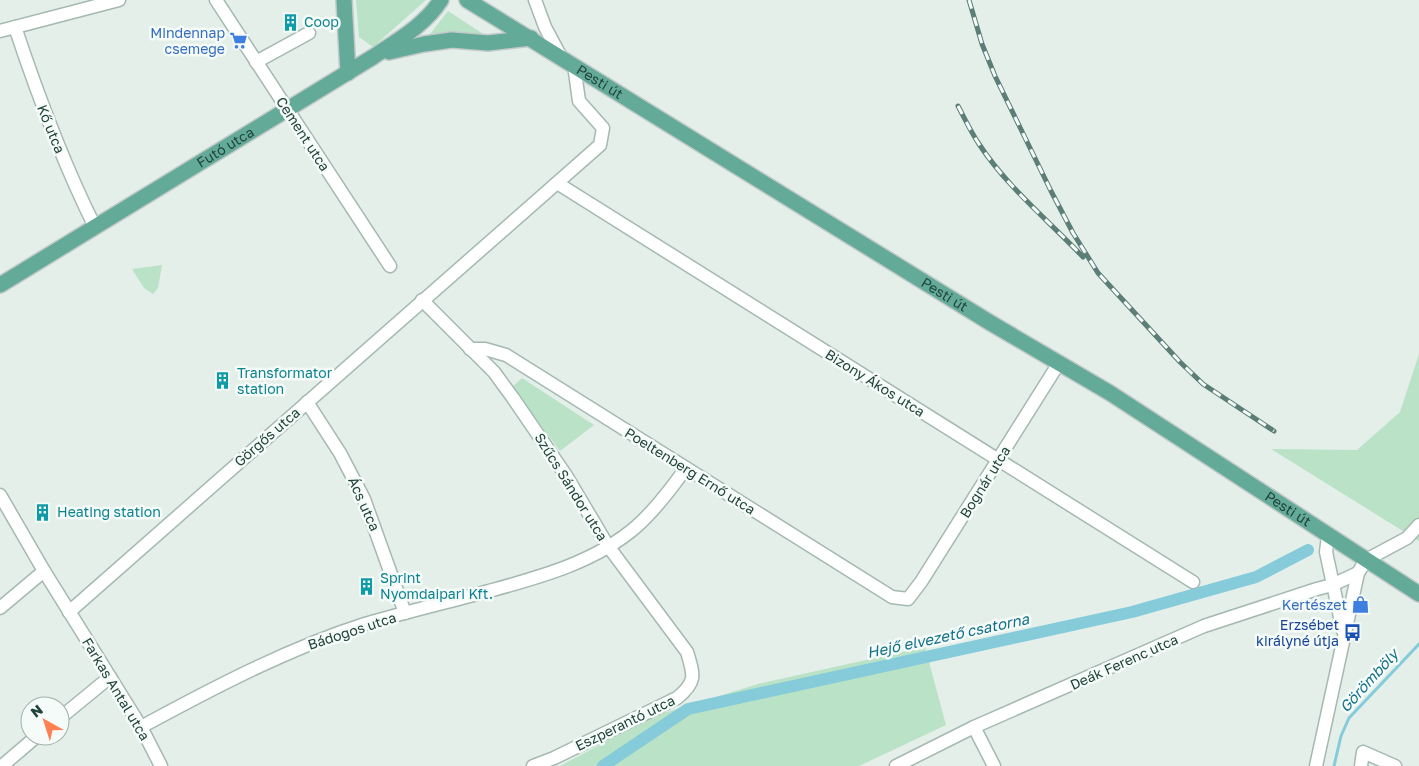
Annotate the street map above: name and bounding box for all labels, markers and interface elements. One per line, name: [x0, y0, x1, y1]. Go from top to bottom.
building icon: Coop: [280, 12, 300, 32]
place label: Coop: [304, 13, 339, 30]
place label: Mindennap csemege: [150, 24, 225, 57]
supermarket icon: Mindennap csemege: [229, 31, 249, 51]
street label: Pesti út: [574, 61, 626, 102]
street label: Cement utca: [273, 93, 334, 174]
street label: Kő utca: [34, 102, 69, 156]
street label: Futó utca: [193, 123, 257, 171]
street label: Pesti út: [918, 273, 971, 315]
street label: Bizony Ákos utca: [822, 345, 928, 420]
place label: Transformator station: [237, 364, 333, 397]
building icon: Transformator station: [213, 371, 233, 391]
street label: Görgős utca: [230, 404, 303, 470]
street label: Poeltenberg Ernő utca: [622, 424, 759, 518]
street label: Szűcs Sándor utca: [531, 430, 611, 544]
street label: Bognár utca: [956, 443, 1013, 521]
street label: Ács utca: [345, 474, 384, 533]
street label: Pesti út: [1262, 487, 1315, 530]
building icon: Heating station: [33, 502, 53, 522]
place label: Heating station: [57, 503, 161, 520]
place label: Sprint Nyomdaipari Kft.: [380, 569, 493, 602]
building icon: Sprint Nyomdaipari Kft.: [356, 576, 376, 596]
shop icon: Kertészet: [1351, 595, 1371, 615]
place label: Kertészet: [1282, 596, 1347, 613]
street label: Bádogos utca: [306, 608, 398, 653]
water label: Hejő elvezető csatorna: [865, 609, 1031, 662]
place label: Erzsébet királyné útja: [1256, 616, 1339, 649]
bus stop icon: Erzsébet királyné útja: [1343, 623, 1363, 643]
street label: Deák Ferenc utca: [1067, 630, 1180, 693]
street label: Farkas Antal utca: [79, 634, 154, 743]
water label: Görömböly: [1335, 643, 1404, 716]
street label: Eszperantó utca: [572, 691, 677, 754]
north arrow: [20, 696, 70, 746]
text: N: [27, 701, 46, 720]

